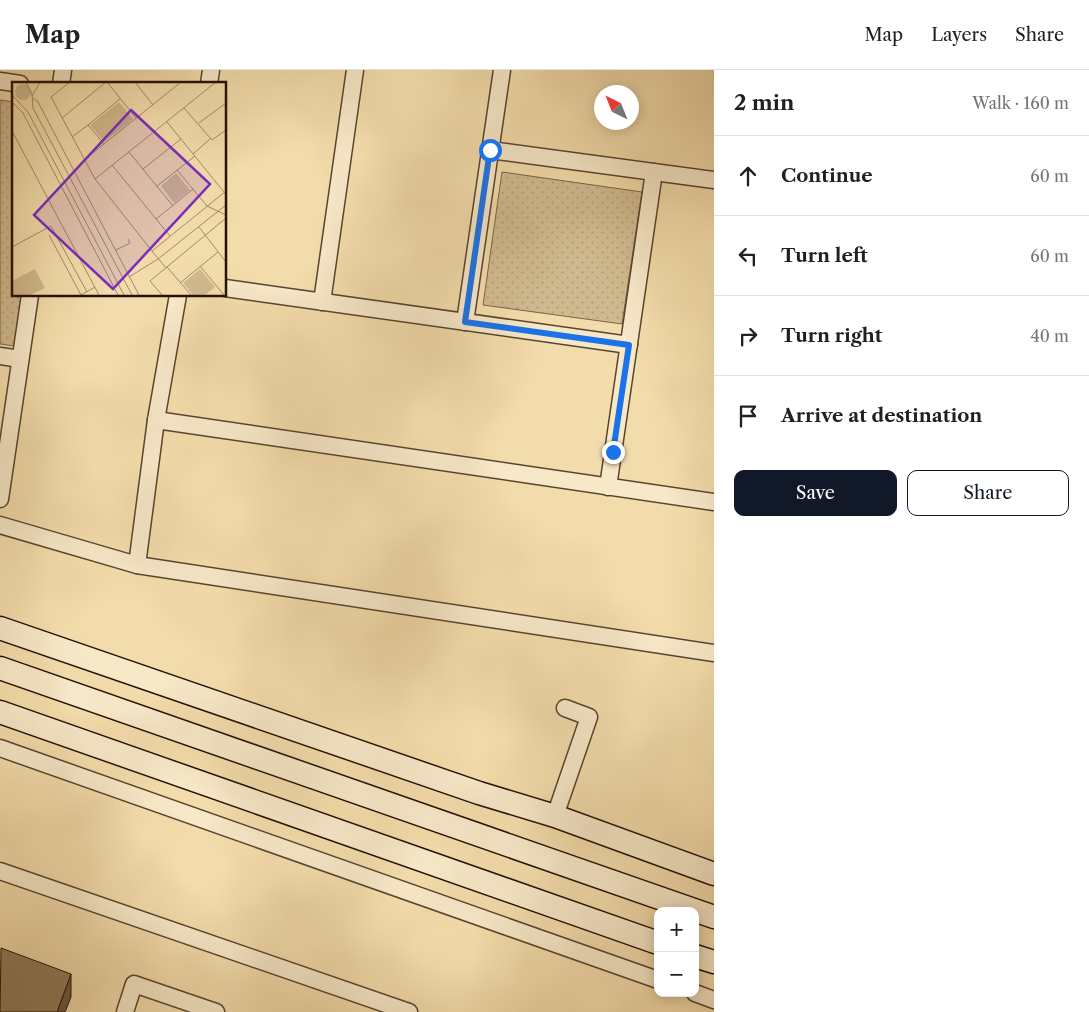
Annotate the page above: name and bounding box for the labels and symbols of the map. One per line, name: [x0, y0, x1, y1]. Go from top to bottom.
inset map: [12, 82, 226, 296]
north arrow: [594, 85, 639, 130]
route start: [479, 139, 502, 162]
route end: [602, 441, 625, 464]

